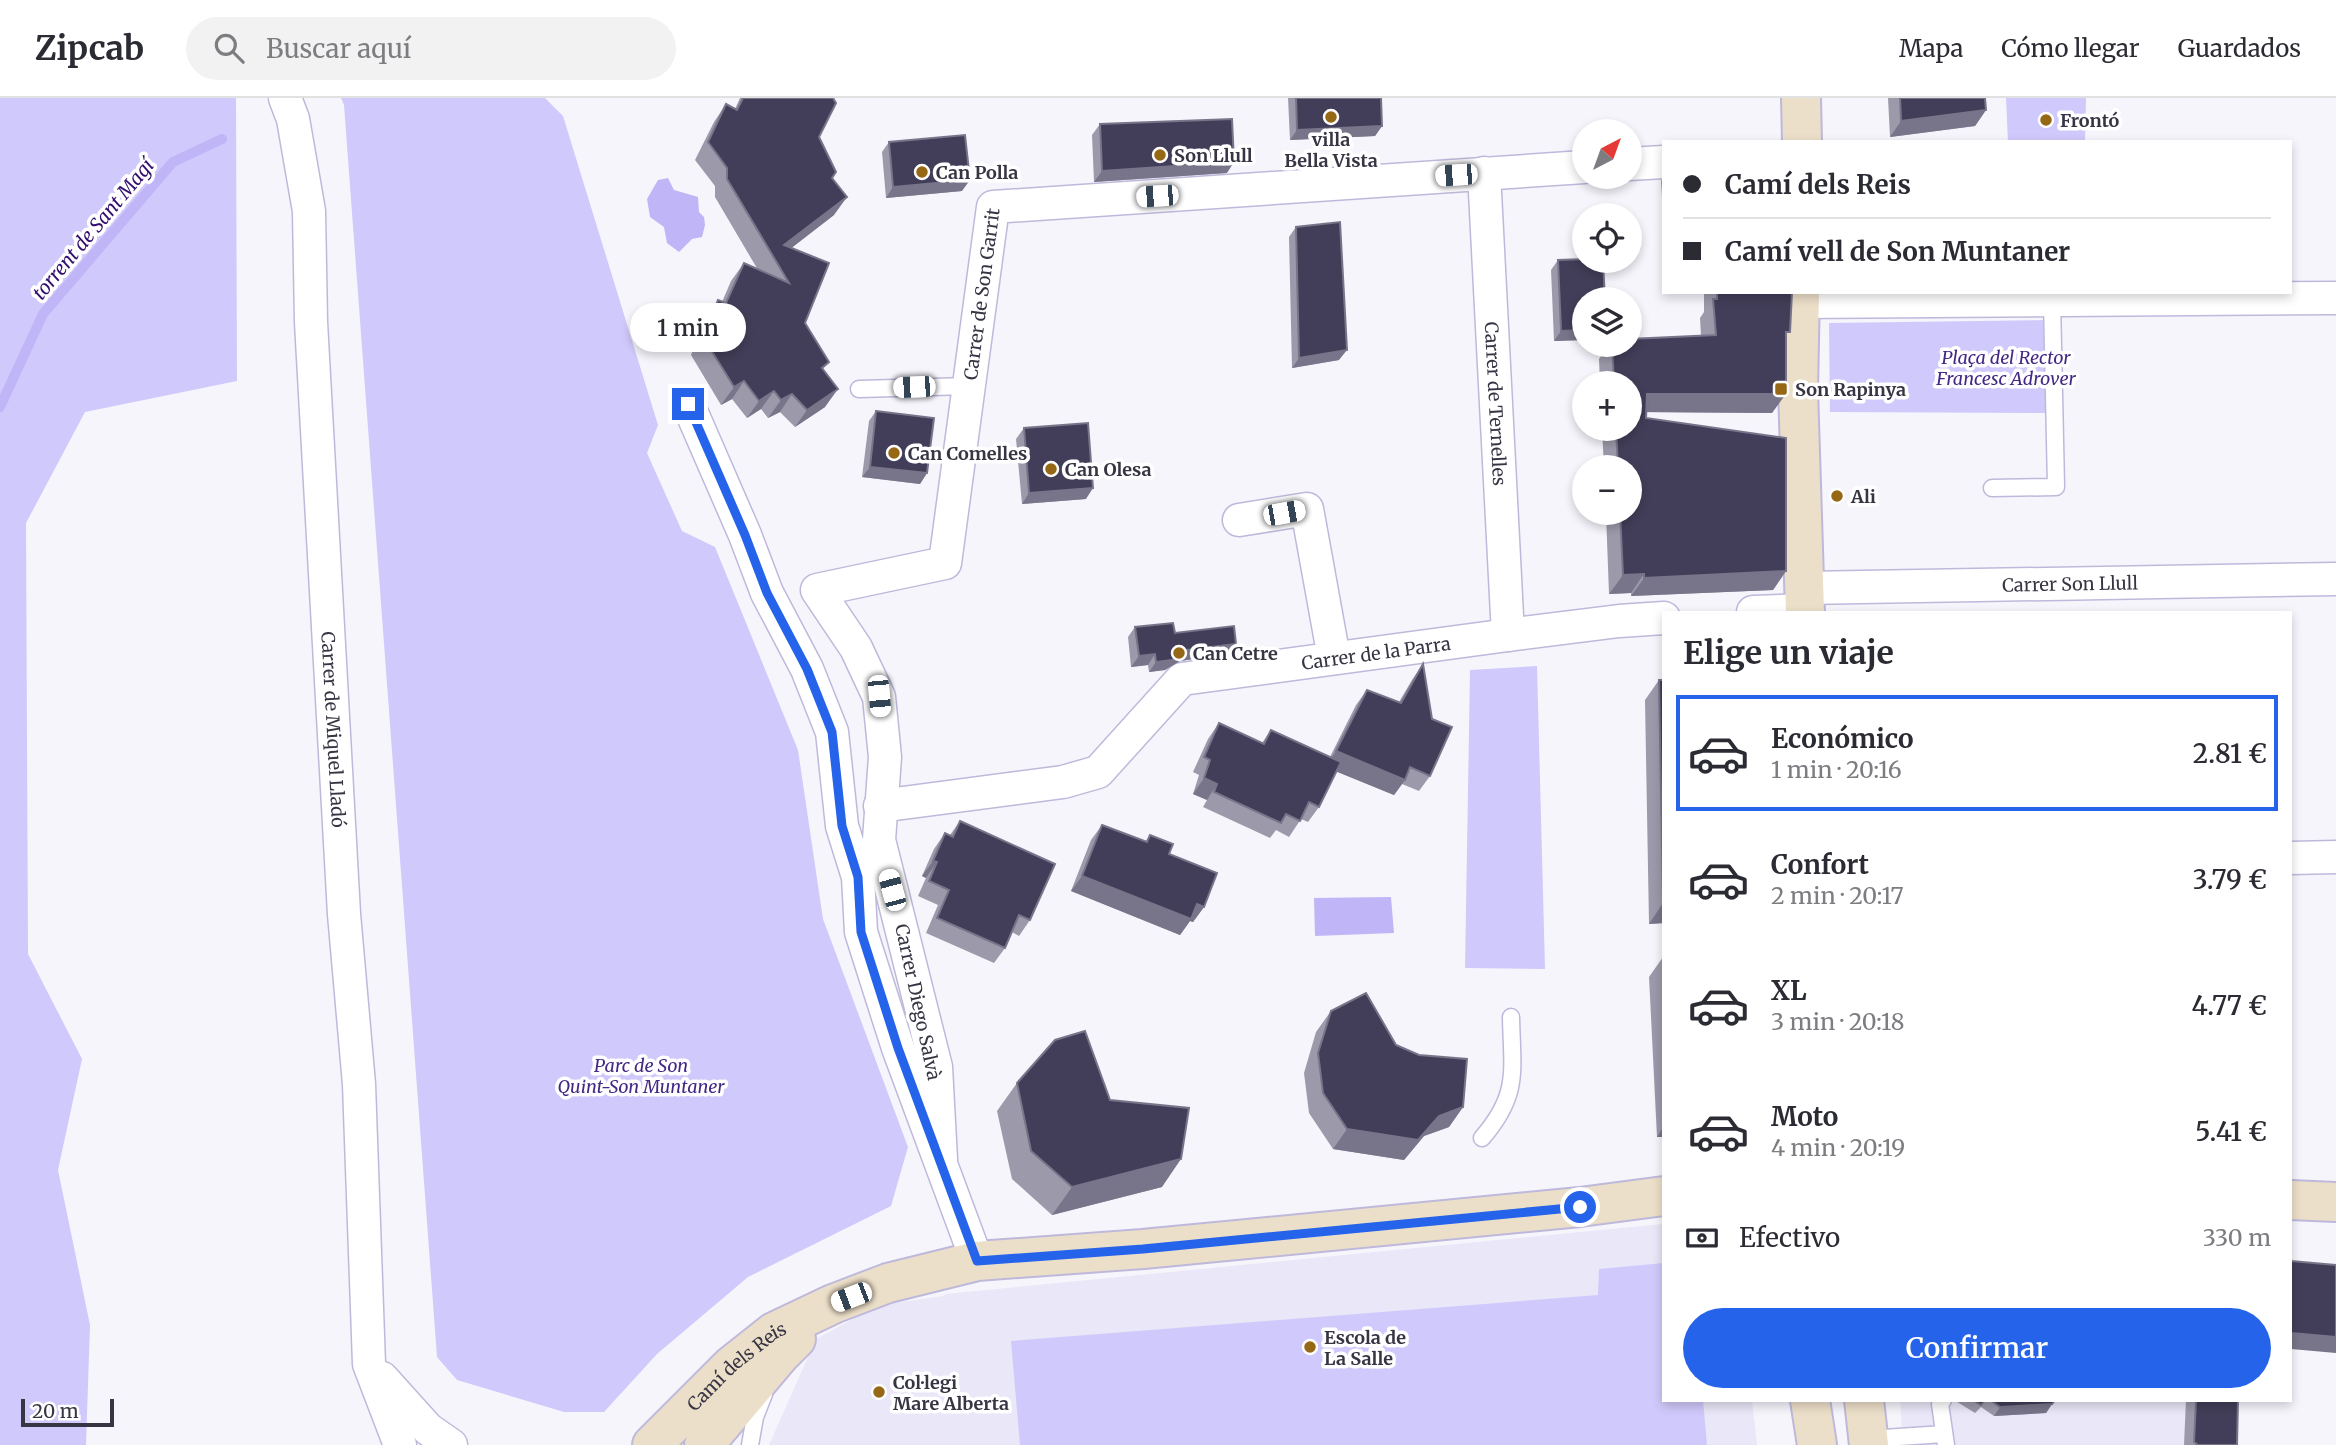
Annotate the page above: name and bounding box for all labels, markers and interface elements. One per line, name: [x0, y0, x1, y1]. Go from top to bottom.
search box: [186, 17, 676, 80]
text: Zipcab: [35, 28, 144, 69]
icon: search: [210, 29, 248, 67]
text: Buscar aquí: [266, 32, 411, 65]
text: Mapa: [1899, 33, 1963, 64]
text: Cómo llegar: [2001, 33, 2140, 64]
text: Guardados: [2178, 33, 2301, 64]
marker: villa Bella Vista: [1323, 109, 1339, 125]
place label: Frontó: [2060, 109, 2119, 132]
marker: Frontó: [2038, 112, 2054, 128]
north arrow: [1572, 119, 1642, 189]
map controls: [1572, 119, 1642, 525]
place label: villa Bella Vista: [1284, 128, 1378, 172]
place label: Son Llull: [1174, 144, 1253, 167]
marker: Son Llull: [1152, 147, 1168, 163]
water label: torrent de Sant Magí: [27, 152, 160, 304]
place label: Can Polla: [936, 161, 1018, 184]
car: [1435, 163, 1478, 187]
marker: Can Polla: [914, 164, 930, 180]
text: Camí dels Reis: [1725, 168, 1911, 201]
car: [1136, 184, 1179, 208]
button: locate: [1572, 203, 1642, 273]
street label: Carrer de Son Garrit: [958, 207, 1004, 381]
text: Camí vell de Son Muntaner: [1725, 235, 2070, 268]
button: layers: [1572, 287, 1642, 357]
callout: 1 min: [630, 302, 746, 352]
text: 1 min: [657, 313, 719, 342]
street label: Carrer de Ternelles: [1480, 321, 1512, 486]
park label: Plaça del Rector Francesc Adrover: [1935, 346, 2076, 390]
button: +: [1572, 371, 1642, 441]
car: [893, 376, 936, 398]
place label: Son Rapinya: [1795, 378, 1906, 401]
marker: Son Rapinya: [1773, 381, 1789, 397]
route end: [672, 388, 704, 420]
place label: Can Comelles: [908, 442, 1027, 465]
marker: Can Comelles: [886, 445, 902, 461]
button: −: [1572, 455, 1642, 525]
place label: Can Olesa: [1065, 458, 1152, 481]
marker: Can Olesa: [1043, 461, 1059, 477]
place label: Ali: [1850, 485, 1876, 508]
marker: Ali: [1829, 488, 1845, 504]
car: [1262, 499, 1307, 527]
street label: Carrer Son Llull: [2002, 571, 2138, 596]
street label: Carrer de Miquel Lladó: [317, 631, 351, 828]
street label: Carrer de la Parra: [1300, 631, 1452, 674]
text: Elige un viaje: [1683, 633, 1894, 673]
place label: Can Cetre: [1193, 642, 1278, 665]
marker: Can Cetre: [1171, 645, 1187, 661]
car: [867, 674, 892, 718]
icon: car: [1687, 722, 1750, 785]
text: Económico: [1771, 722, 1914, 755]
text: 2.81 €: [2193, 737, 2267, 770]
text: 1 min · 20:16: [1771, 755, 1902, 784]
icon: car: [1687, 848, 1750, 911]
text: Confort: [1771, 848, 1869, 881]
text: 3.79 €: [2193, 863, 2267, 896]
car: [877, 867, 908, 913]
text: 2 min · 20:17: [1771, 881, 1904, 910]
street label: Carrer Diego Salvà: [890, 922, 946, 1083]
icon: car: [1687, 974, 1750, 1037]
text: XL: [1771, 974, 1807, 1007]
text: 4.77 €: [2191, 989, 2267, 1022]
text: 3 min · 20:18: [1771, 1007, 1904, 1036]
park label: Parc de Son Quint-Son Muntaner: [557, 1054, 725, 1098]
icon: car: [1687, 1100, 1750, 1163]
text: Moto: [1771, 1100, 1838, 1133]
text: 5.41 €: [2195, 1115, 2267, 1148]
text: 4 min · 20:19: [1771, 1133, 1905, 1162]
route start: [1564, 1191, 1596, 1223]
icon: cash: [1683, 1219, 1721, 1257]
text: Efectivo: [1739, 1221, 1840, 1254]
text: 330 m: [2203, 1223, 2271, 1252]
car: [828, 1280, 875, 1314]
button: Confirmar: [1683, 1308, 2271, 1388]
street label: Camí dels Reis: [682, 1316, 790, 1415]
place label: Escola de La Salle: [1324, 1326, 1406, 1370]
marker: Escola de La Salle: [1302, 1339, 1318, 1355]
place label: Col·legi Mare Alberta: [893, 1371, 1009, 1415]
marker: Col·legi Mare Alberta: [871, 1384, 887, 1400]
scale bar: [21, 1396, 114, 1428]
text: 20 m: [32, 1399, 79, 1423]

